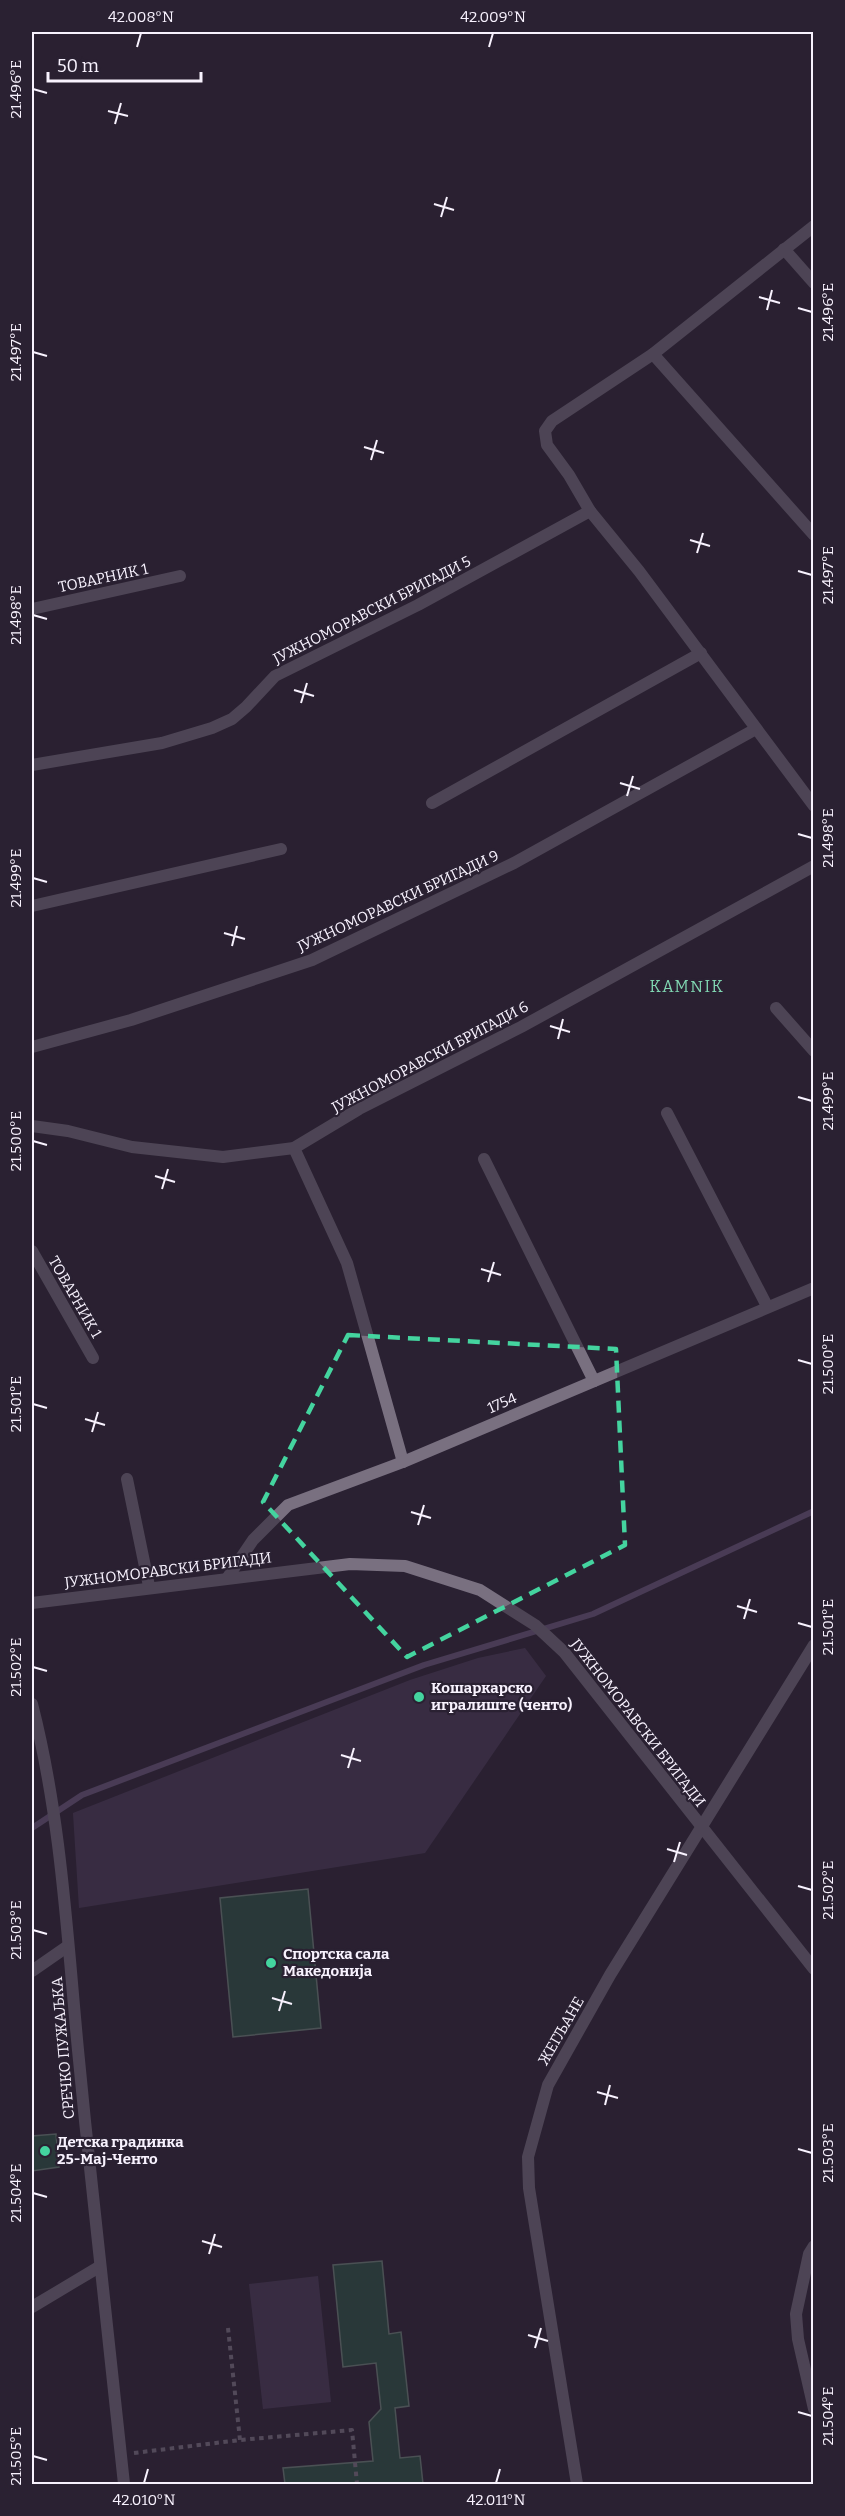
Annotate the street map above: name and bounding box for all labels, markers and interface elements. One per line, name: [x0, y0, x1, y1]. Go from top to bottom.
text: 42.008°N: [108, 8, 174, 26]
text: 42.009°N: [460, 8, 526, 26]
scale bar: [48, 45, 201, 83]
text: 50 m: [57, 55, 99, 77]
text: 21.496°E: [7, 60, 25, 118]
text: 21.496°E: [819, 283, 837, 341]
text: 21.497°E: [7, 323, 25, 381]
text: 21.497°E: [819, 546, 837, 604]
street label: ЈУЖНОМОРАВСКИ БРИГАДИ 5: [269, 552, 474, 668]
street label: ТОВАРНИК 1: [57, 560, 149, 596]
text: 21.498°E: [7, 585, 25, 645]
text: 21.498°E: [819, 808, 837, 868]
street label: ЈУЖНОМОРАВСКИ БРИГАДИ 9: [294, 846, 502, 956]
text: 21.499°E: [7, 848, 25, 908]
district label: KAMNIK: [650, 977, 724, 996]
street label: ЈУЖНОМОРАВСКИ БРИГАДИ 6: [328, 997, 532, 1117]
text: 21.499°E: [819, 1071, 837, 1131]
text: 21.500°E: [7, 1111, 25, 1171]
street label: ТОВАРНИК 1: [44, 1253, 106, 1341]
text: 21.500°E: [819, 1334, 837, 1394]
text: 21.501°E: [7, 1376, 25, 1432]
street label: 1754: [485, 1389, 520, 1417]
street label: ЈУЖНОМОРАВСКИ БРИГАДИ: [63, 1548, 272, 1592]
text: 21.501°E: [819, 1599, 837, 1655]
street label: ЈУЖНОМОРАВСКИ БРИГАДИ: [566, 1635, 709, 1811]
text: 21.502°E: [7, 1637, 25, 1697]
place label: Кошаркарско игралиште (ченто): [431, 1679, 572, 1714]
marker: Кошаркарско игралиште (ченто): [412, 1690, 426, 1704]
text: 21.502°E: [819, 1860, 837, 1920]
text: 21.503°E: [7, 1900, 25, 1960]
place label: Спортска сала Македонија: [283, 1945, 390, 1980]
marker: Спортска сала Македонија: [264, 1956, 278, 1970]
street label: СРЕЧКО ПУЖАЉКА: [48, 1976, 78, 2120]
street label: ЖЕГЉАНЕ: [534, 1993, 588, 2069]
text: 21.503°E: [819, 2123, 837, 2183]
place label: Детска градинка 25-Мај-Ченто: [57, 2133, 184, 2168]
marker: Детска градинка 25-Мај-Ченто: [38, 2144, 52, 2158]
text: 21.504°E: [7, 2163, 25, 2223]
text: 21.504°E: [819, 2386, 837, 2446]
text: 21.505°E: [7, 2427, 25, 2485]
text: 42.010°N: [113, 2491, 175, 2509]
text: 42.011°N: [467, 2491, 526, 2509]

